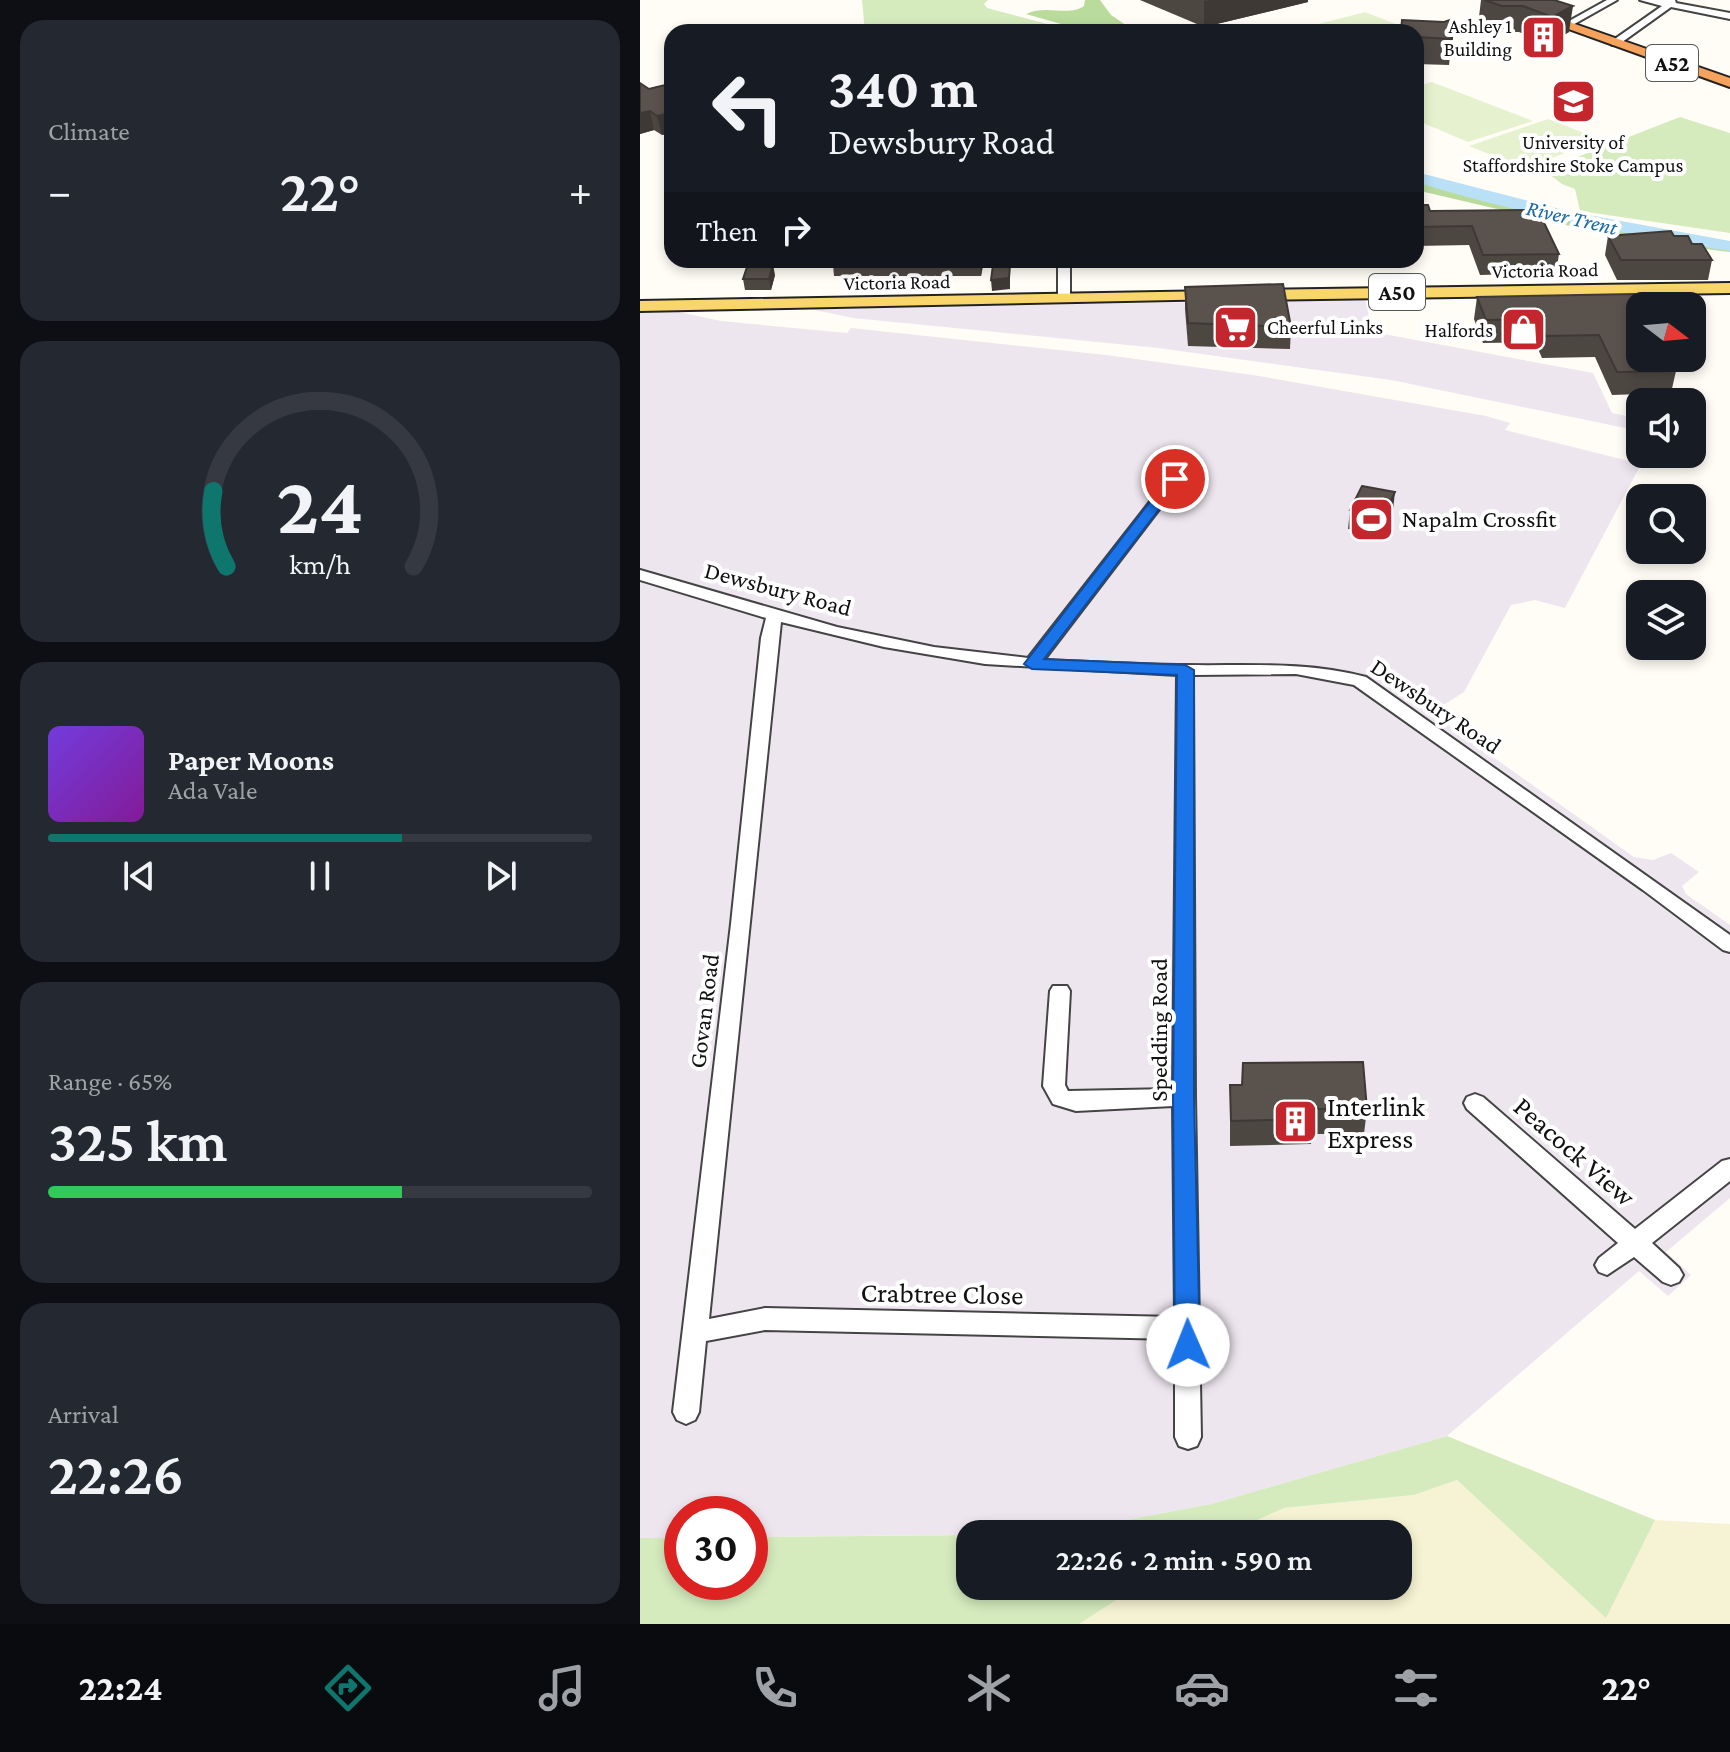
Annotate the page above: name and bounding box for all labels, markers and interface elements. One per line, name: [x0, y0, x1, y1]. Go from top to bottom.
building icon: Ashley 1 Building: [1519, 13, 1567, 61]
place label: Ashley 1 Building: [1444, 15, 1512, 61]
road number: A52: [1646, 45, 1698, 81]
icon: left: [696, 56, 800, 160]
text: 340 m: [828, 57, 978, 119]
school or university icon: University of Staffordshire Stoke Campus: [1549, 78, 1597, 126]
text: Climate: [48, 117, 130, 146]
text: Dewsbury Road: [828, 122, 1055, 162]
place label: University of Staffordshire Stoke Campus: [1463, 131, 1684, 177]
text: 22°: [280, 157, 360, 224]
text: −: [48, 167, 71, 215]
text: +: [569, 167, 592, 215]
water label: River Trent: [1524, 195, 1620, 240]
icon: right: [774, 208, 818, 252]
text: Then: [696, 214, 758, 247]
street label: Victoria Road: [1491, 258, 1599, 282]
street label: Victoria Road: [843, 270, 951, 294]
road number: A50: [1369, 274, 1425, 310]
north arrow: [1626, 292, 1706, 372]
map controls: [1626, 292, 1706, 660]
supermarket icon: Cheerful Links: [1212, 303, 1260, 351]
shop icon: Halfords: [1500, 306, 1548, 354]
place label: Cheerful Links: [1267, 316, 1383, 338]
place label: Halfords: [1425, 319, 1493, 341]
button: sound: [1626, 388, 1706, 468]
pin: [1141, 445, 1209, 513]
icon: arrive: [1153, 457, 1197, 501]
text: 24: [276, 458, 364, 551]
button: search: [1626, 484, 1706, 564]
sports icon: Napalm Crossfit: [1347, 495, 1395, 543]
place label: Napalm Crossfit: [1402, 505, 1557, 532]
text: km/h: [289, 548, 351, 580]
street label: Dewsbury Road: [702, 556, 855, 621]
button: layers: [1626, 580, 1706, 660]
street label: Dewsbury Road: [1366, 652, 1507, 759]
text: Paper Moons: [168, 743, 334, 776]
text: Ada Vale: [168, 776, 257, 805]
icon: previous: [117, 854, 161, 898]
icon: pause: [298, 854, 342, 898]
icon: next: [479, 854, 523, 898]
street label: Govan Road: [683, 952, 724, 1070]
street label: Spedding Road: [1145, 958, 1172, 1102]
text: Range · 65%: [48, 1067, 172, 1096]
street label: Peacock View: [1508, 1090, 1642, 1213]
place label: Interlink Express: [1327, 1091, 1425, 1154]
building icon: Interlink Express: [1272, 1098, 1320, 1146]
text: 325 km: [48, 1107, 228, 1174]
street label: Crabtree Close: [860, 1277, 1024, 1310]
position arrow: [1146, 1303, 1230, 1387]
text: Arrival: [48, 1400, 119, 1429]
text: 22:26: [48, 1440, 184, 1507]
speed limit sign: 30: [664, 1496, 768, 1600]
text: 22:26 · 2 min · 590 m: [1056, 1543, 1312, 1576]
icon: directions: [320, 1660, 376, 1716]
icon: music: [534, 1660, 590, 1716]
icon: phone: [747, 1660, 803, 1716]
icon: climate: [961, 1660, 1017, 1716]
icon: car: [1174, 1660, 1230, 1716]
icon: filters: [1388, 1660, 1444, 1716]
text: 22:24: [79, 1668, 163, 1708]
text: 22°: [1602, 1668, 1651, 1708]

